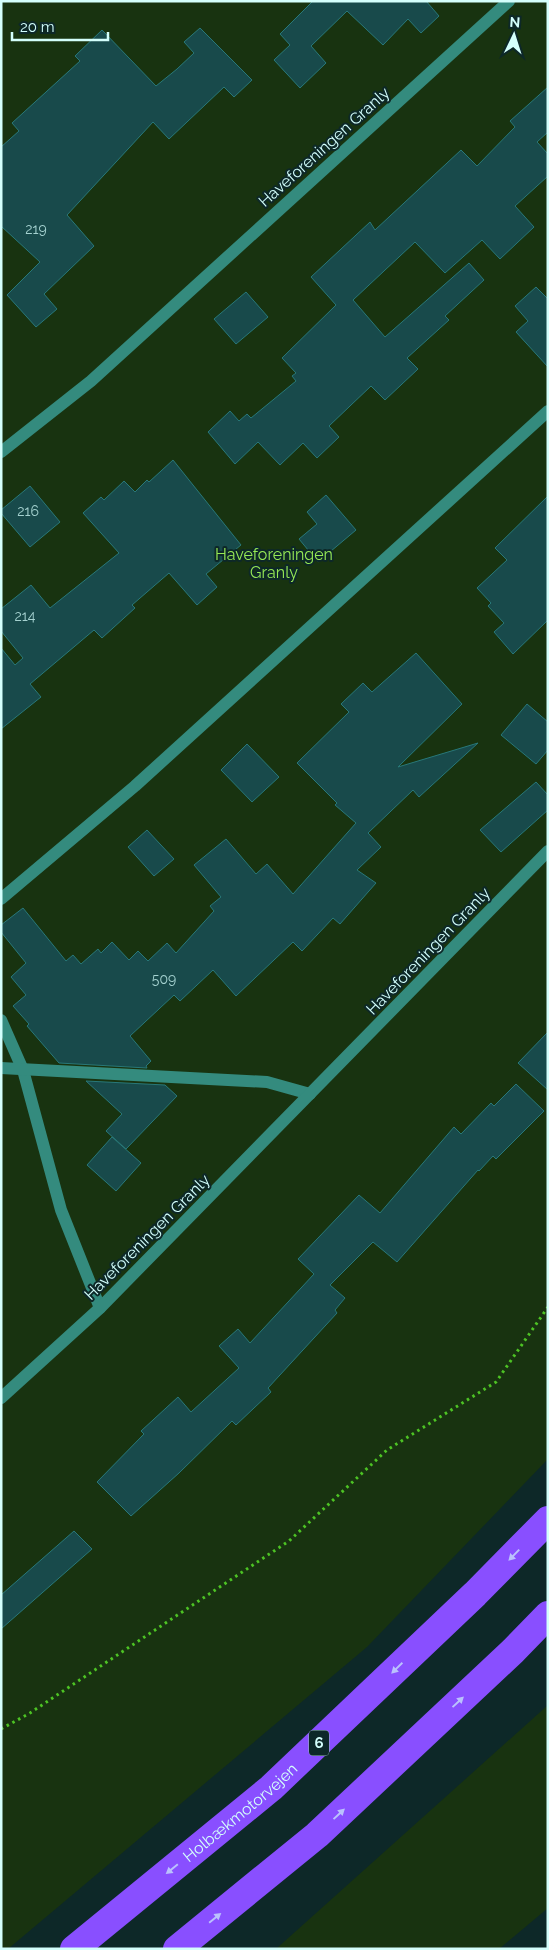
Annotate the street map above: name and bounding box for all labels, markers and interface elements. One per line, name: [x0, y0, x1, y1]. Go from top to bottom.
scale bar: [12, 10, 109, 42]
north arrow: [489, 10, 539, 60]
text: N: [509, 14, 521, 30]
text: 20 m: [20, 18, 55, 36]
street label: Haveforeningen Granly: [255, 83, 394, 211]
house number: 219: [25, 221, 47, 237]
house number: 216: [17, 503, 39, 519]
park label: Haveforeningen Granly: [215, 545, 333, 582]
house number: 214: [15, 608, 36, 624]
street label: Haveforeningen Granly: [362, 883, 494, 1019]
house number: 509: [152, 971, 176, 987]
street label: Haveforeningen Granly: [80, 1170, 214, 1304]
one-way arrow: [508, 1549, 520, 1561]
one-way arrow: [392, 1662, 404, 1674]
one-way arrow: [451, 1696, 463, 1708]
road number: 6: [309, 1730, 329, 1756]
street label: Holbækmotorvejen: [179, 1759, 301, 1866]
one-way arrow: [333, 1808, 345, 1820]
one-way arrow: [165, 1864, 178, 1875]
one-way arrow: [208, 1912, 221, 1923]

